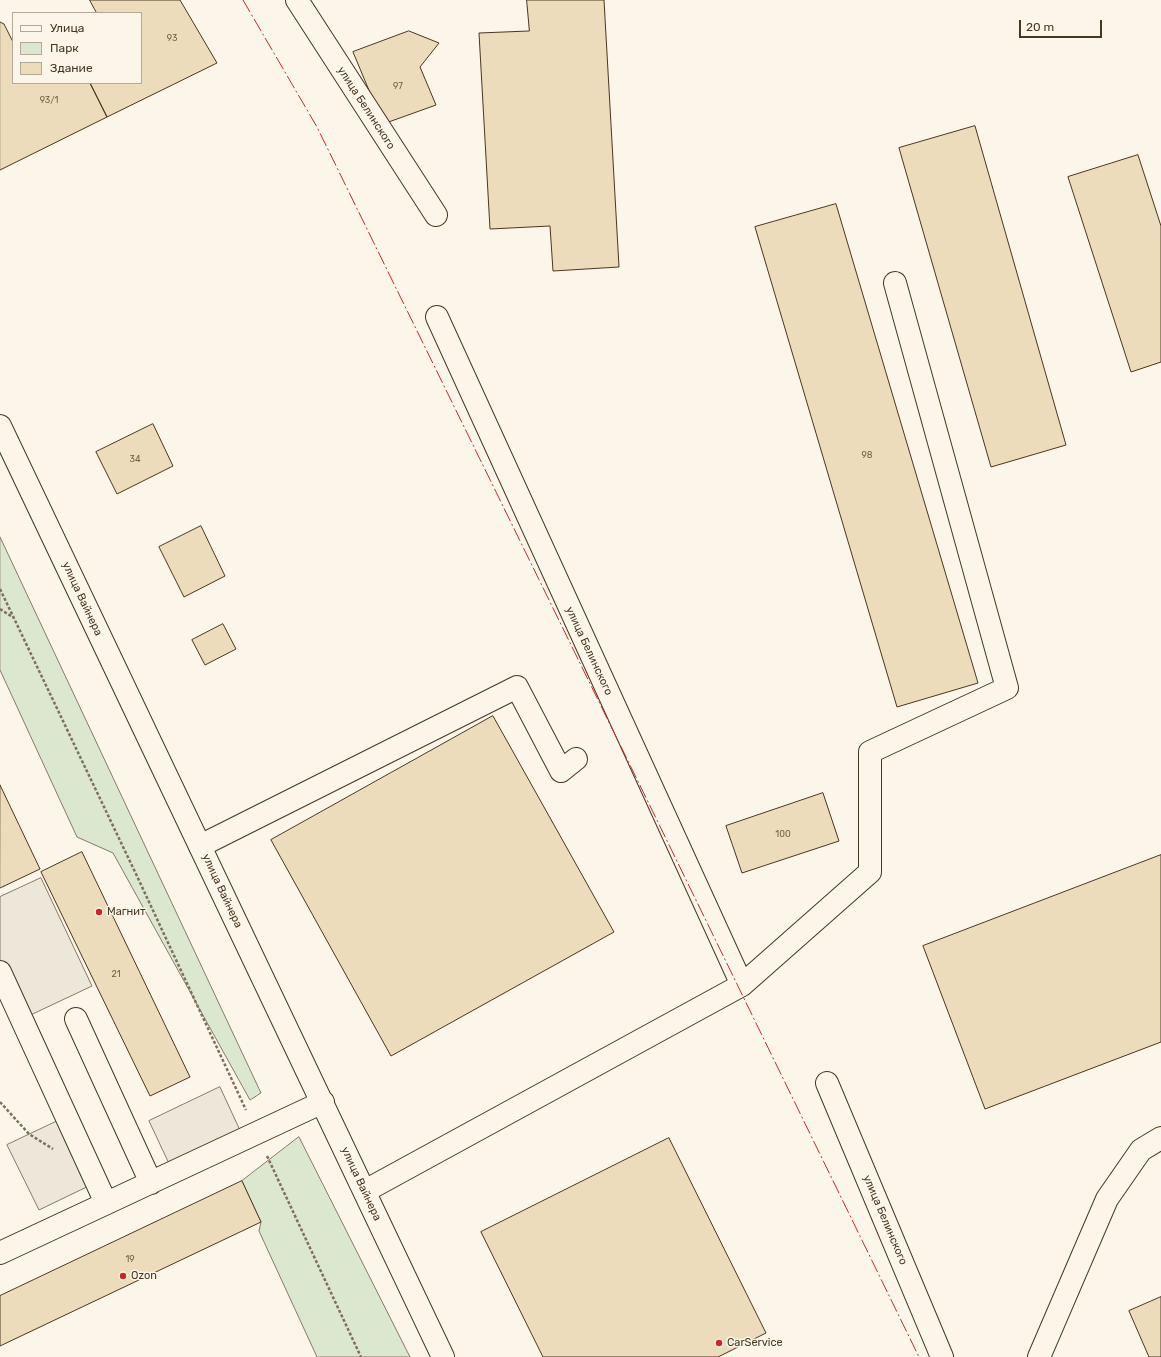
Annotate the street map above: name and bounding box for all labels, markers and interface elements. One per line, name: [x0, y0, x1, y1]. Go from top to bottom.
legend: [12, 12, 142, 84]
scale bar: [1021, 12, 1104, 38]
text: 20 m: [1026, 20, 1054, 34]
text: Улица: [50, 21, 84, 35]
house number: 93: [167, 33, 177, 43]
text: Парк: [50, 41, 79, 55]
text: Здание: [50, 61, 93, 75]
street label: улица Белинского: [334, 64, 398, 152]
house number: 97: [393, 81, 403, 91]
house number: 93/1: [40, 95, 58, 105]
house number: 98: [861, 450, 873, 460]
house number: 34: [130, 454, 140, 464]
street label: улица Вайнера: [59, 560, 105, 638]
street label: улица Белинского: [563, 605, 615, 697]
house number: 100: [775, 829, 791, 839]
street label: улица Вайнера: [199, 852, 245, 930]
place label: Магнит: [107, 905, 146, 919]
marker: Магнит: [94, 907, 104, 917]
house number: 21: [111, 969, 121, 979]
street label: улица Вайнера: [338, 1145, 384, 1223]
street label: улица Белинского: [860, 1173, 910, 1267]
house number: 19: [125, 1254, 135, 1264]
place label: Ozon: [131, 1269, 157, 1283]
marker: Ozon: [118, 1271, 128, 1281]
place label: CarService: [727, 1336, 783, 1350]
marker: CarService: [714, 1338, 724, 1348]

